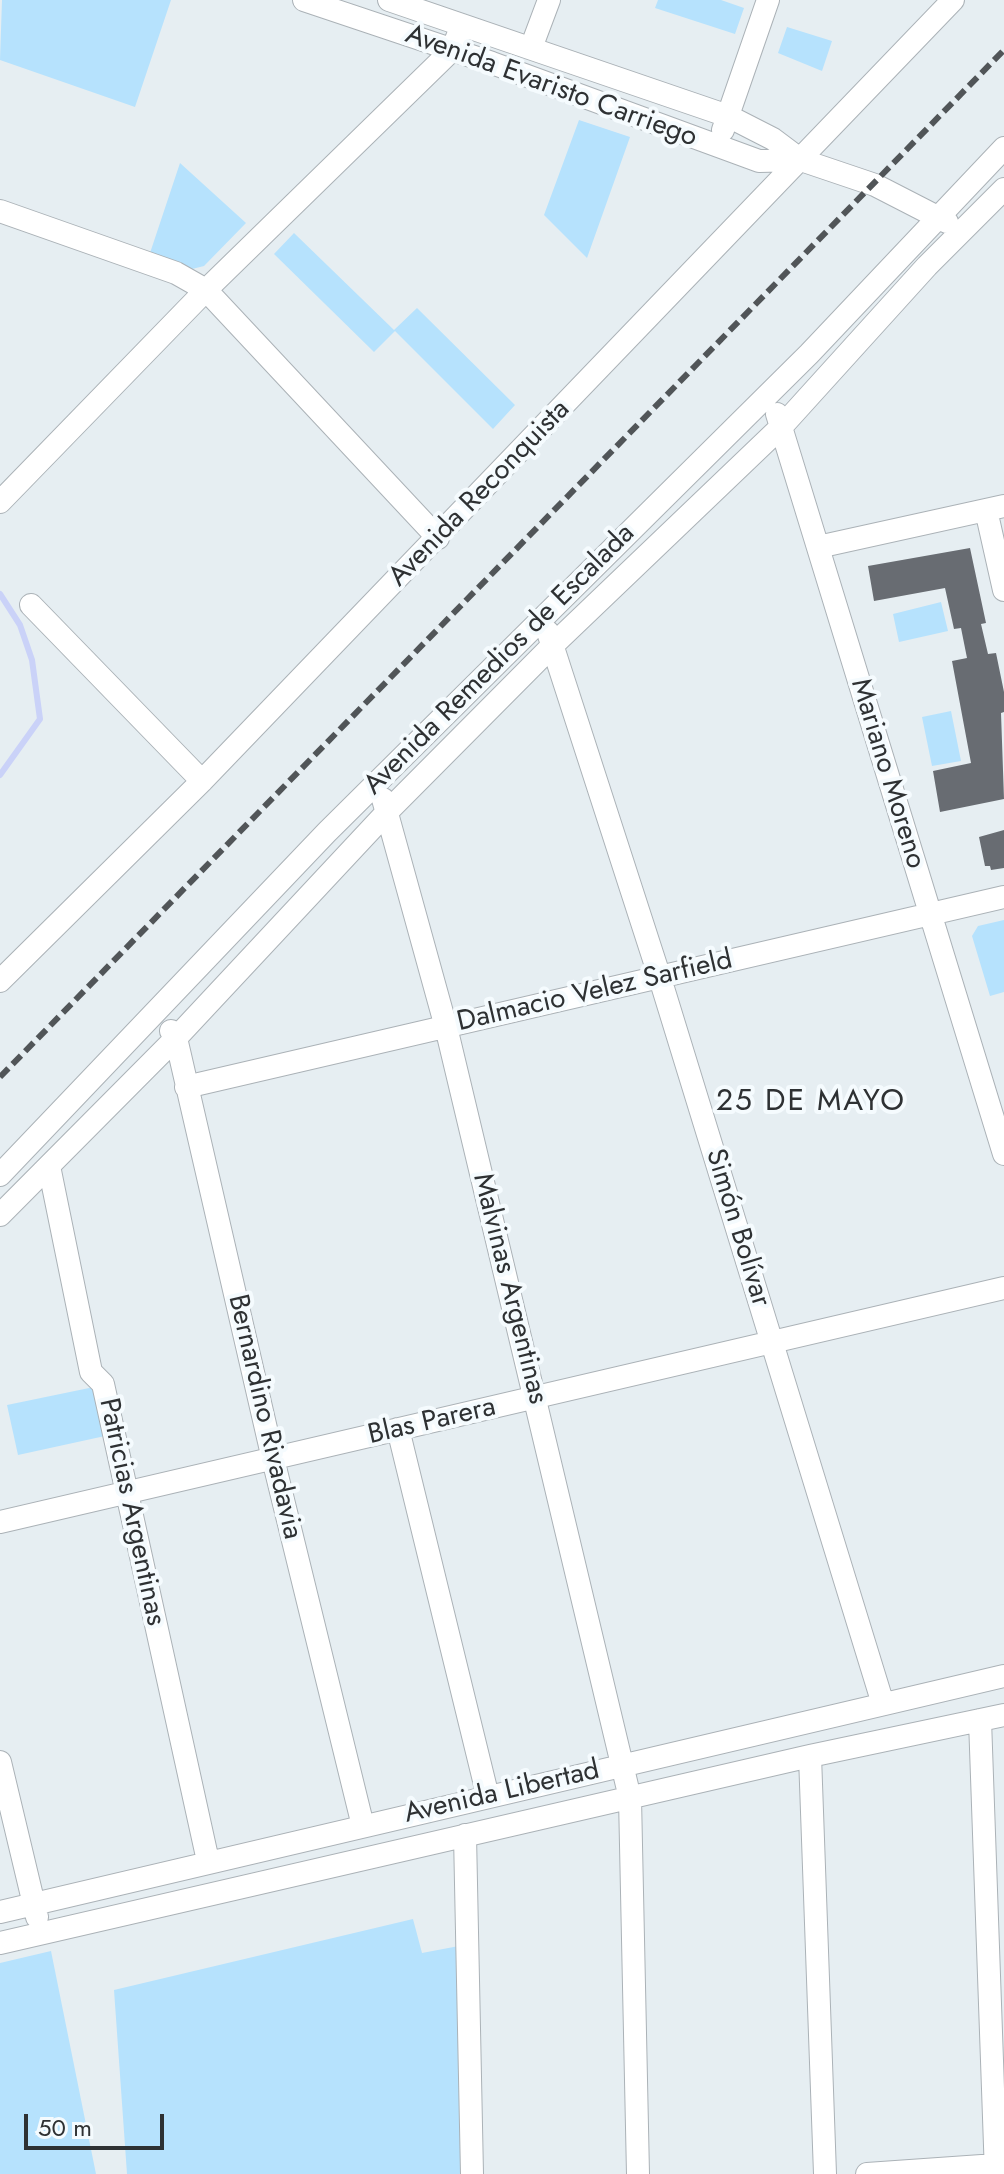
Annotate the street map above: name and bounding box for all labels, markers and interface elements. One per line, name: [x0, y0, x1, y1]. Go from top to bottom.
street label: Avenida Evaristo Carriego: [401, 19, 701, 155]
street label: Avenida Reconquista: [382, 394, 578, 594]
street label: Avenida Remedios de Escalada: [358, 518, 642, 802]
street label: Mariano Moreno: [842, 675, 932, 873]
street label: Dalmacio Velez Sarfield: [454, 944, 736, 1040]
district label: 25 DE MAYO: [716, 1085, 906, 1121]
street label: Simón Bolívar: [697, 1145, 777, 1311]
street label: Malvinas Argentinas: [464, 1170, 554, 1408]
street label: Bernardino Rivadavia: [219, 1291, 309, 1543]
street label: Blas Parera: [365, 1391, 499, 1453]
street label: Patricias Argentinas: [90, 1395, 172, 1629]
street label: Avenida Libertad: [401, 1754, 603, 1832]
scale bar: [28, 2098, 168, 2148]
text: 50 m: [38, 2110, 92, 2145]

